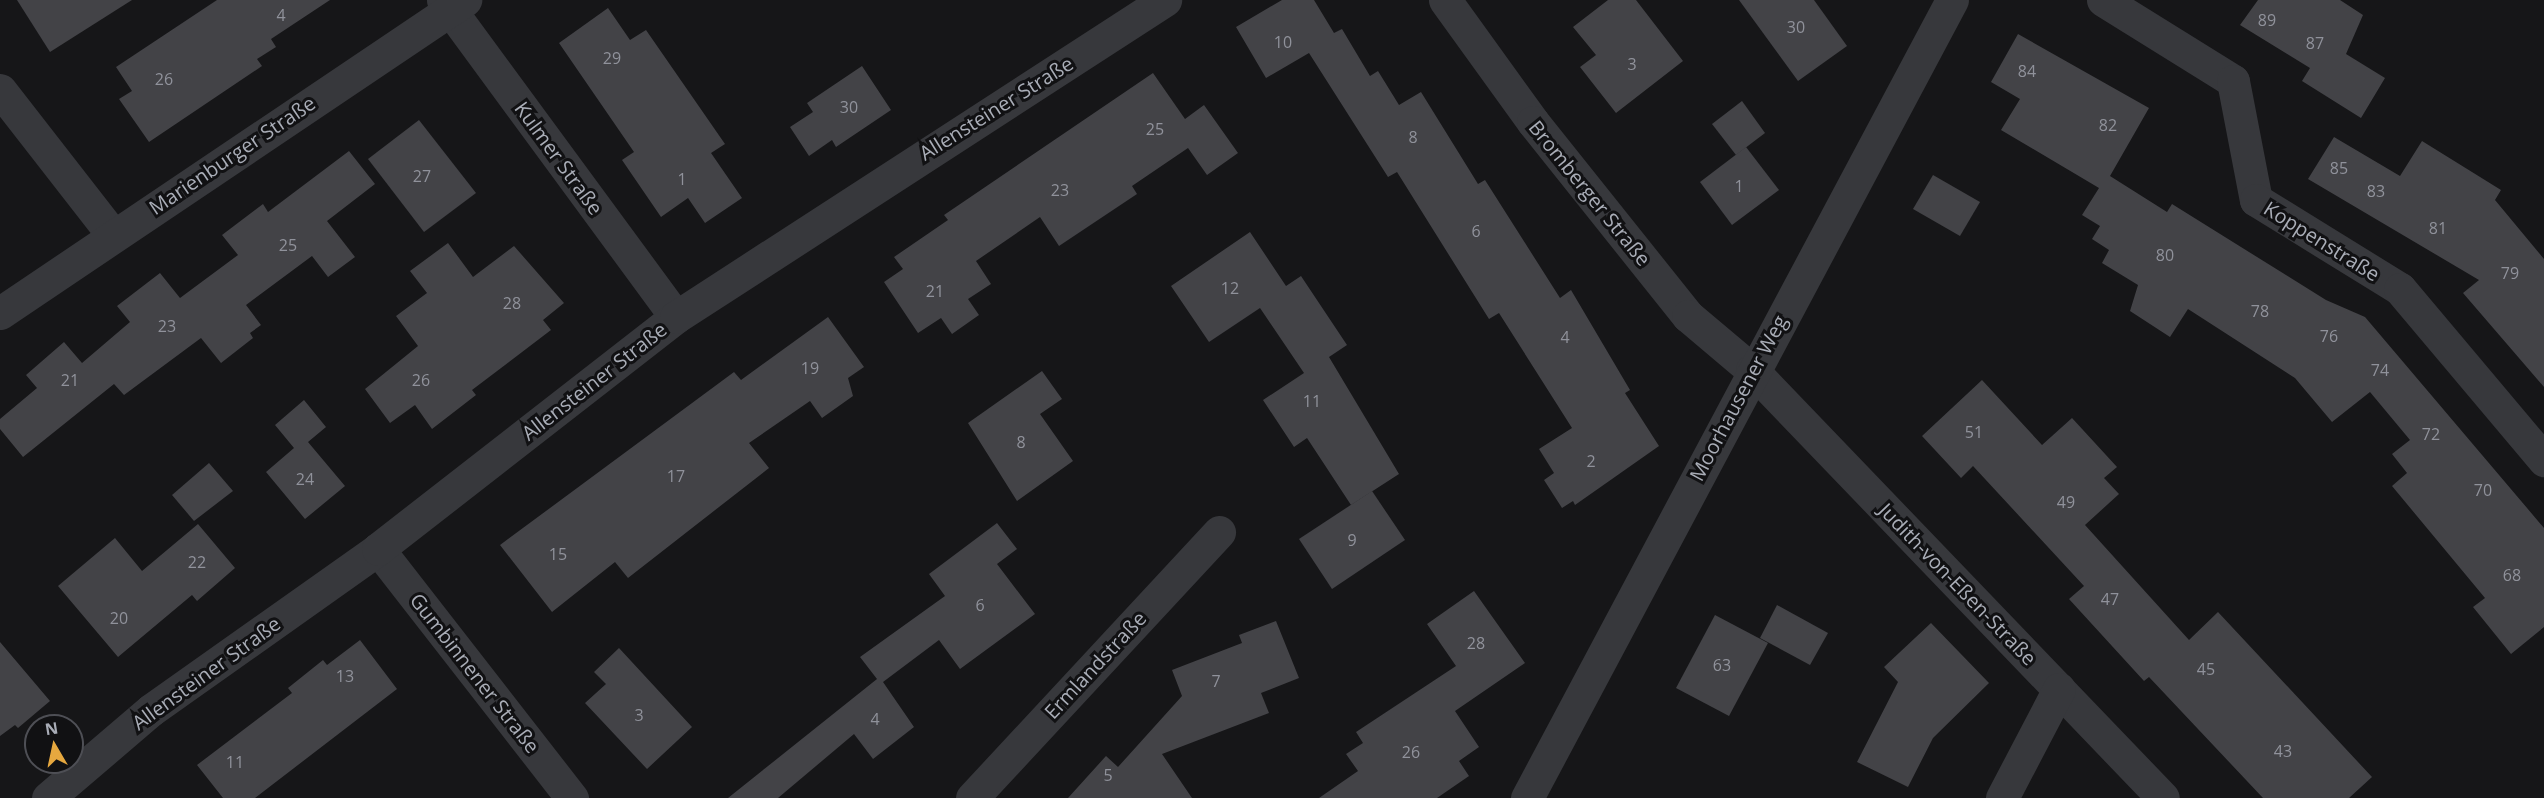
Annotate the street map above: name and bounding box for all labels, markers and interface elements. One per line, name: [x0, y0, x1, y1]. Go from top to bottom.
house number: 4: [276, 5, 286, 25]
house number: 89: [2258, 10, 2276, 30]
house number: 30: [1787, 17, 1805, 37]
house number: 10: [1274, 32, 1292, 52]
house number: 87: [2306, 33, 2324, 53]
house number: 29: [603, 48, 621, 68]
street label: Allensteiner Straße: [915, 51, 1077, 165]
house number: 3: [1627, 54, 1637, 74]
house number: 84: [2018, 61, 2036, 81]
house number: 26: [155, 69, 173, 89]
street label: Marienburger Straße: [144, 91, 320, 219]
street label: Kulmer Straße: [510, 97, 608, 219]
house number: 30: [840, 97, 858, 117]
house number: 82: [2099, 115, 2117, 135]
street label: Bromberger Straße: [1524, 116, 1656, 270]
house number: 25: [1146, 119, 1164, 139]
house number: 8: [1408, 127, 1418, 147]
house number: 85: [2330, 158, 2348, 178]
house number: 27: [413, 166, 431, 186]
house number: 1: [677, 169, 687, 189]
house number: 1: [1734, 176, 1744, 196]
house number: 23: [1051, 180, 1069, 200]
house number: 83: [2367, 181, 2385, 201]
street label: Koppenstraße: [2260, 196, 2384, 286]
house number: 81: [2429, 218, 2447, 238]
house number: 6: [1471, 221, 1481, 241]
house number: 25: [279, 235, 297, 255]
house number: 80: [2156, 245, 2174, 265]
house number: 79: [2501, 263, 2519, 283]
house number: 12: [1221, 278, 1239, 298]
house number: 21: [926, 281, 944, 301]
house number: 28: [503, 293, 521, 313]
house number: 78: [2251, 301, 2269, 321]
street label: Moorhausener Weg: [1684, 311, 1792, 485]
house number: 23: [158, 316, 176, 336]
street label: Allensteiner Straße: [517, 317, 671, 445]
house number: 76: [2320, 326, 2338, 346]
house number: 4: [1560, 327, 1570, 347]
house number: 19: [801, 358, 819, 378]
house number: 74: [2371, 360, 2389, 380]
house number: 21: [61, 370, 79, 390]
house number: 26: [412, 370, 430, 390]
house number: 11: [1303, 391, 1321, 411]
house number: 51: [1965, 422, 1983, 442]
house number: 72: [2422, 424, 2440, 444]
house number: 8: [1016, 432, 1026, 452]
house number: 2: [1586, 451, 1596, 471]
house number: 17: [667, 466, 685, 486]
house number: 24: [296, 469, 314, 489]
house number: 70: [2474, 480, 2492, 500]
house number: 49: [2057, 492, 2075, 512]
street label: Judith-von-Eßen-Straße: [1874, 498, 2042, 670]
house number: 9: [1347, 530, 1357, 550]
house number: 15: [549, 544, 567, 564]
house number: 22: [188, 552, 206, 572]
house number: 68: [2503, 565, 2521, 585]
street label: Gumbinnener Straße: [405, 588, 545, 758]
house number: 47: [2101, 589, 2119, 609]
house number: 6: [975, 595, 985, 615]
street label: Ermlandstraße: [1039, 606, 1151, 724]
house number: 20: [110, 608, 128, 628]
street label: Allensteiner Straße: [127, 611, 285, 735]
house number: 28: [1467, 633, 1485, 653]
house number: 63: [1713, 655, 1731, 675]
house number: 45: [2197, 659, 2215, 679]
house number: 13: [336, 666, 354, 686]
house number: 7: [1211, 671, 1221, 691]
house number: 3: [634, 705, 644, 725]
house number: 4: [870, 709, 880, 729]
north arrow: [24, 714, 84, 774]
text: N: [43, 716, 60, 740]
house number: 43: [2274, 741, 2292, 761]
house number: 26: [1402, 742, 1420, 762]
house number: 11: [226, 752, 244, 772]
house number: 5: [1103, 765, 1113, 785]

